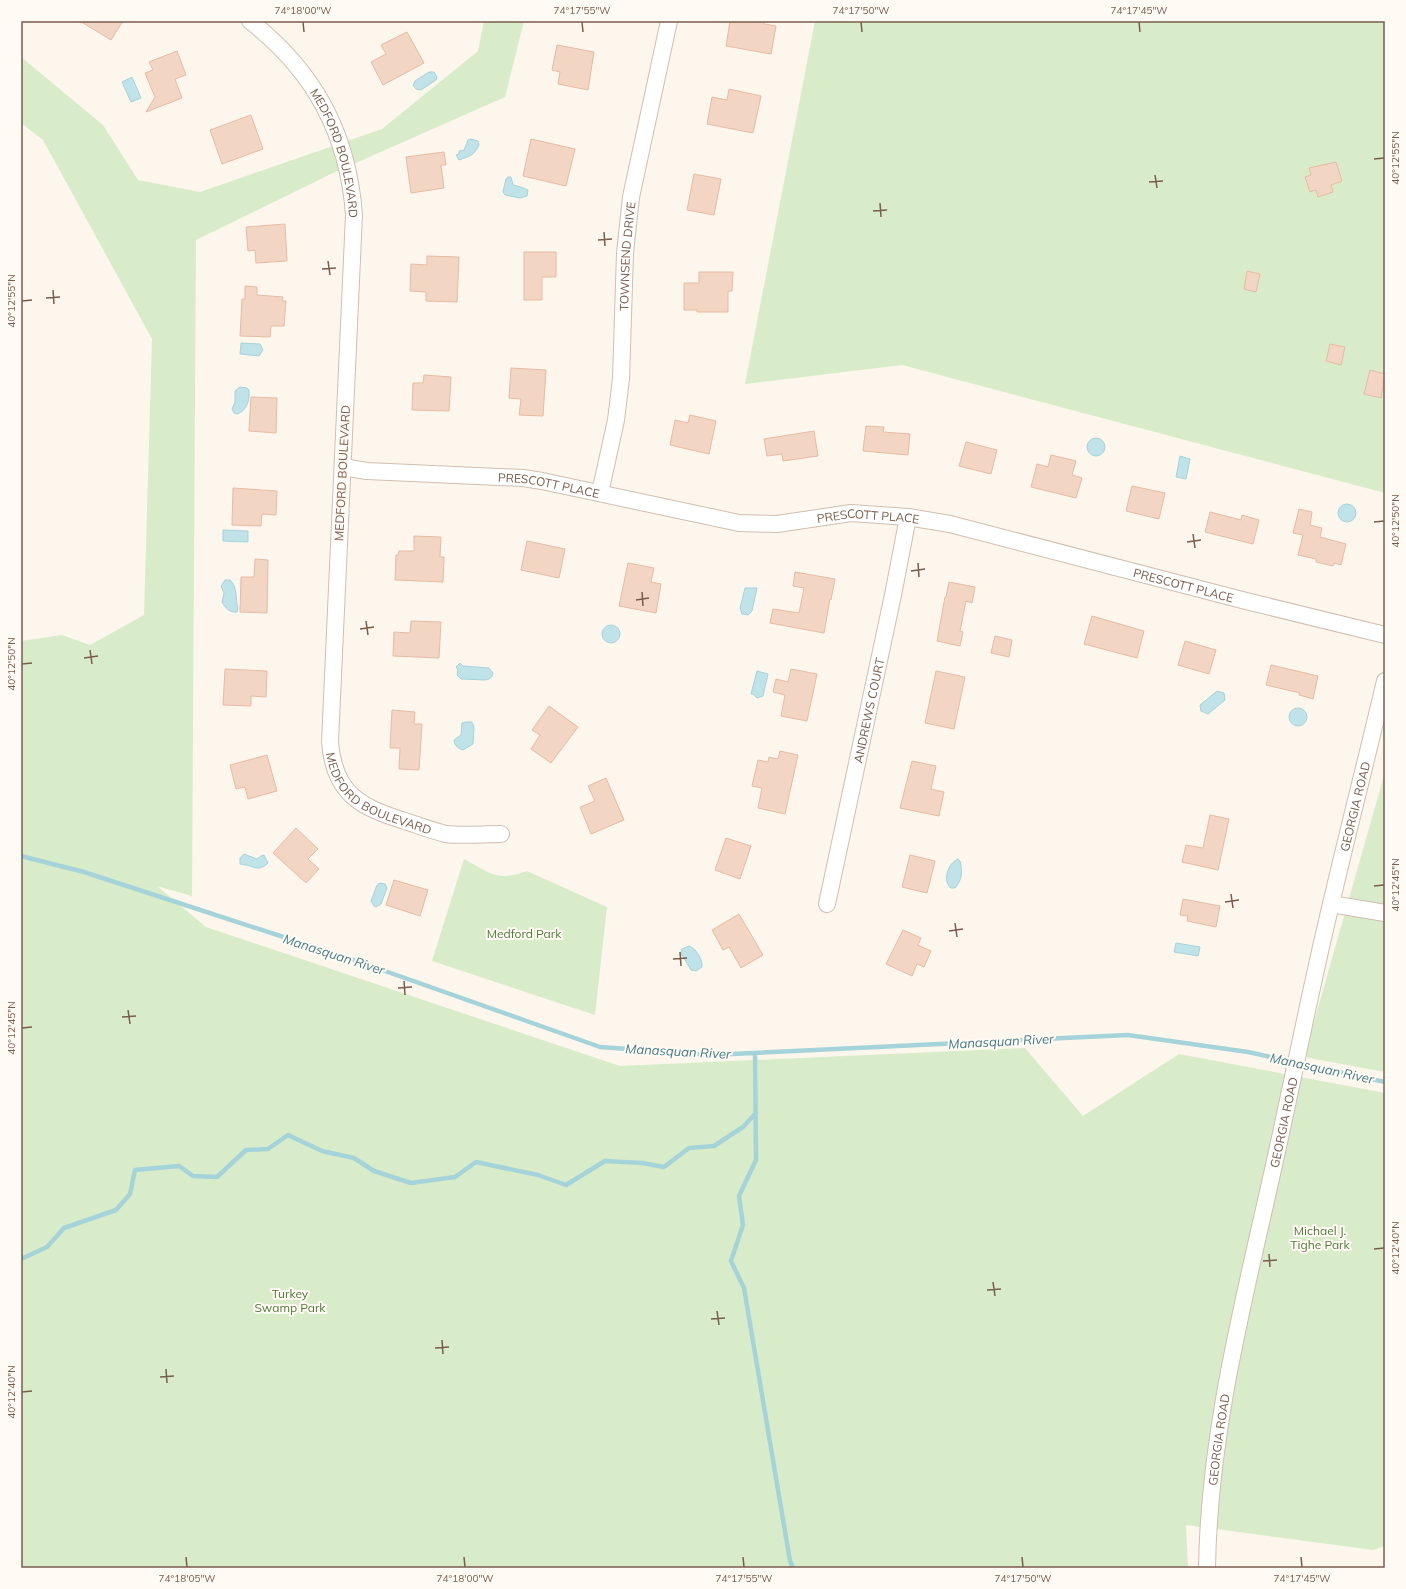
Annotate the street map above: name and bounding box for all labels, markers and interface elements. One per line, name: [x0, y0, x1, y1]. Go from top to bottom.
text: 74°18'00"W: [275, 4, 331, 17]
text: 74°17'55"W: [554, 4, 610, 17]
text: 74°17'50"W: [833, 4, 889, 17]
text: 74°17'45"W: [1111, 4, 1167, 17]
street label: MEDFORD BOULEVARD: [308, 85, 362, 218]
text: 40°12'55"N: [1389, 131, 1402, 185]
street label: TOWNSEND DRIVE: [616, 201, 638, 311]
text: 40°12'55"N: [5, 274, 18, 328]
street label: MEDFORD BOULEVARD: [331, 405, 353, 541]
street label: PRESCOTT PLACE: [498, 469, 601, 501]
text: 40°12'50"N: [1389, 494, 1402, 548]
street label: PRESCOTT PLACE: [816, 505, 921, 526]
street label: PRESCOTT PLACE: [1132, 565, 1235, 605]
text: 40°12'50"N: [5, 637, 18, 691]
street label: ANDREWS COURT: [850, 656, 887, 764]
street label: MEDFORD BOULEVARD: [324, 751, 434, 837]
street label: GEORGIA ROAD: [1336, 760, 1373, 853]
text: 40°12'45"N: [1389, 858, 1402, 912]
park label: Medford Park: [487, 926, 562, 941]
water label: Manasquan River: [281, 930, 388, 978]
text: 40°12'45"N: [5, 1001, 18, 1055]
water label: Manasquan River: [948, 1030, 1055, 1052]
water label: Manasquan River: [625, 1040, 732, 1062]
water label: Manasquan River: [1269, 1049, 1377, 1087]
street label: GEORGIA ROAD: [1266, 1076, 1300, 1169]
text: 40°12'40"N: [1389, 1221, 1402, 1275]
park label: Michael J. Tighe Park: [1290, 1223, 1350, 1252]
park label: Turkey Swamp Park: [254, 1286, 326, 1315]
text: 40°12'40"N: [5, 1365, 18, 1419]
street label: GEORGIA ROAD: [1205, 1393, 1232, 1486]
text: 74°18'05"W: [159, 1572, 215, 1585]
text: 74°18'00"W: [437, 1572, 493, 1585]
text: 74°17'55"W: [716, 1572, 772, 1585]
text: 74°17'50"W: [995, 1572, 1051, 1585]
text: 74°17'45"W: [1274, 1572, 1330, 1585]

